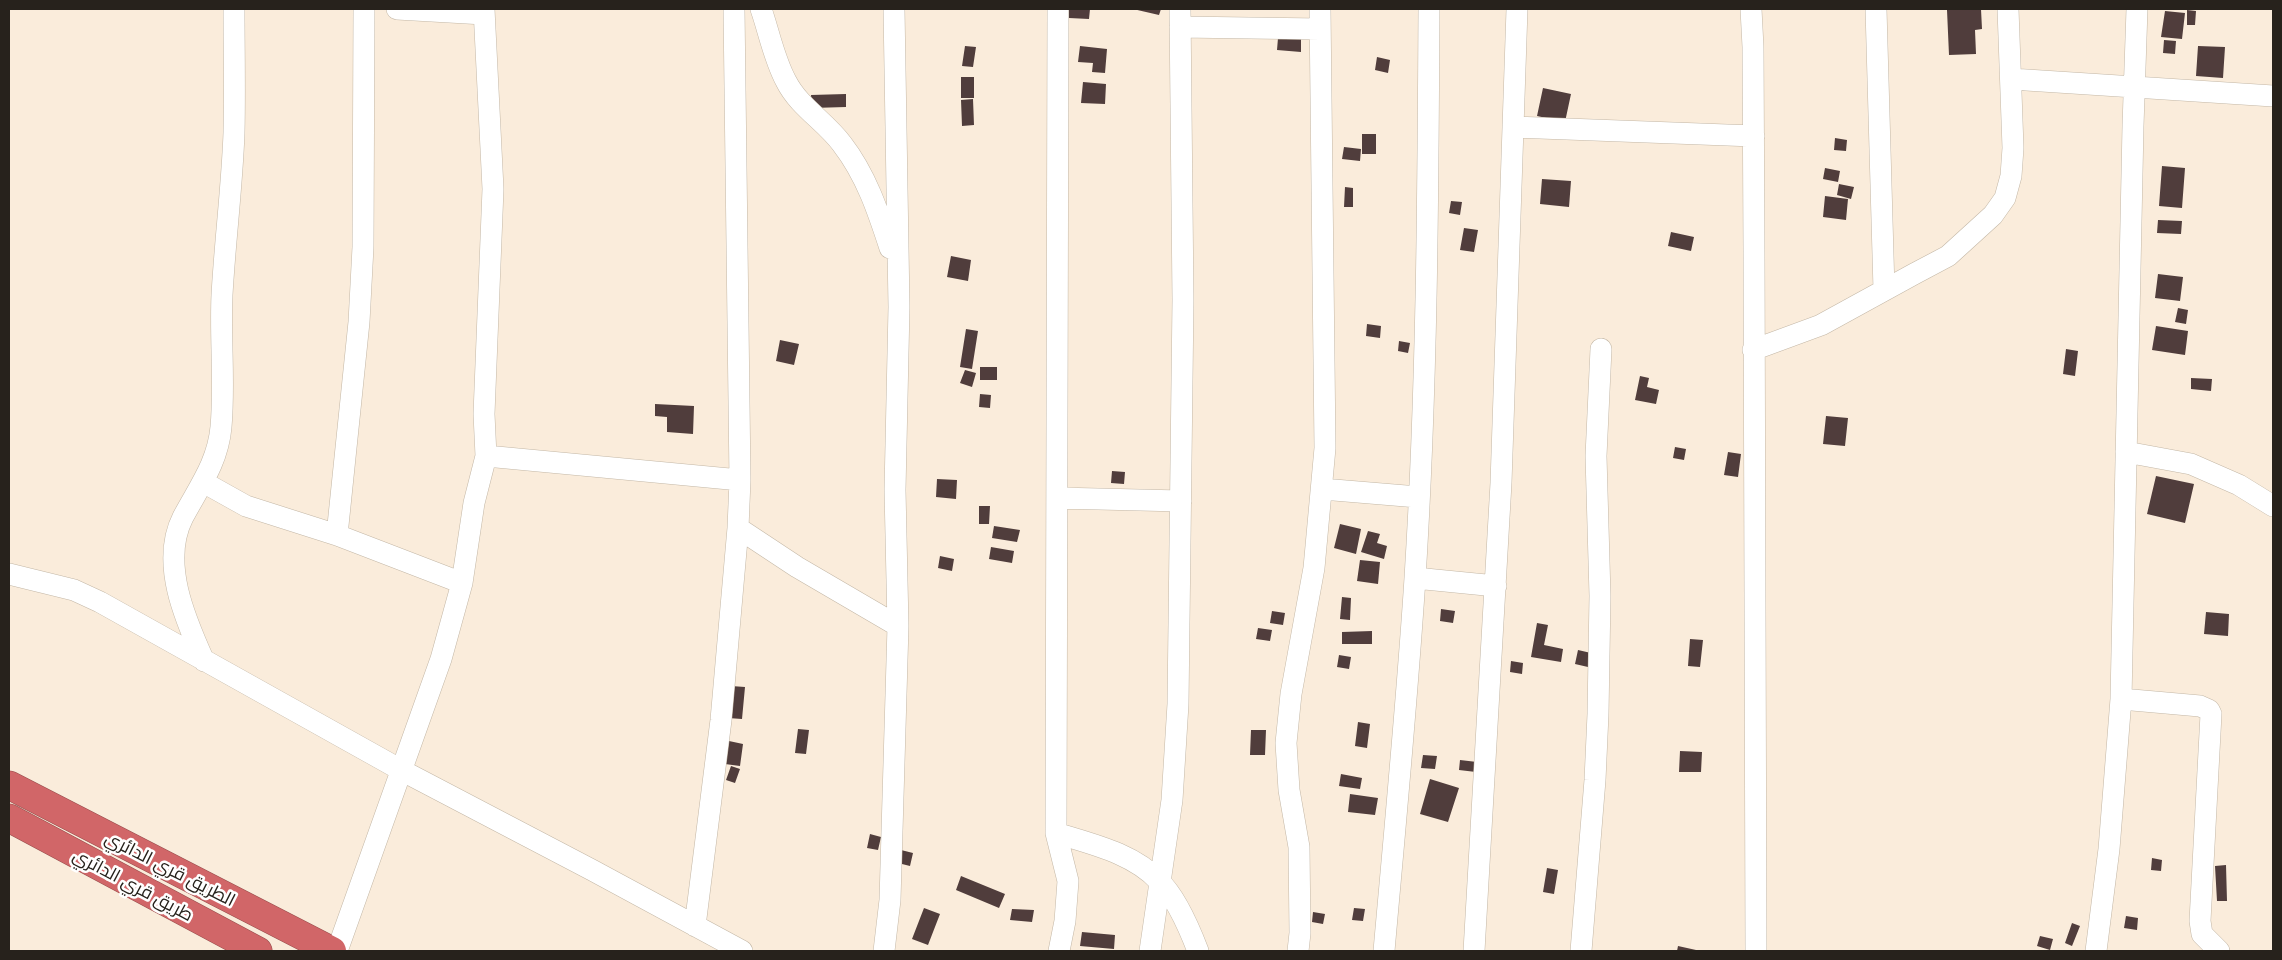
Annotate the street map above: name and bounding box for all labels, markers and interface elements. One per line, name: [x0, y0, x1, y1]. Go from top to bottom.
street label: الطريق قري الدائري: [101, 827, 239, 911]
street label: طريق قري الدائري: [69, 844, 197, 926]

